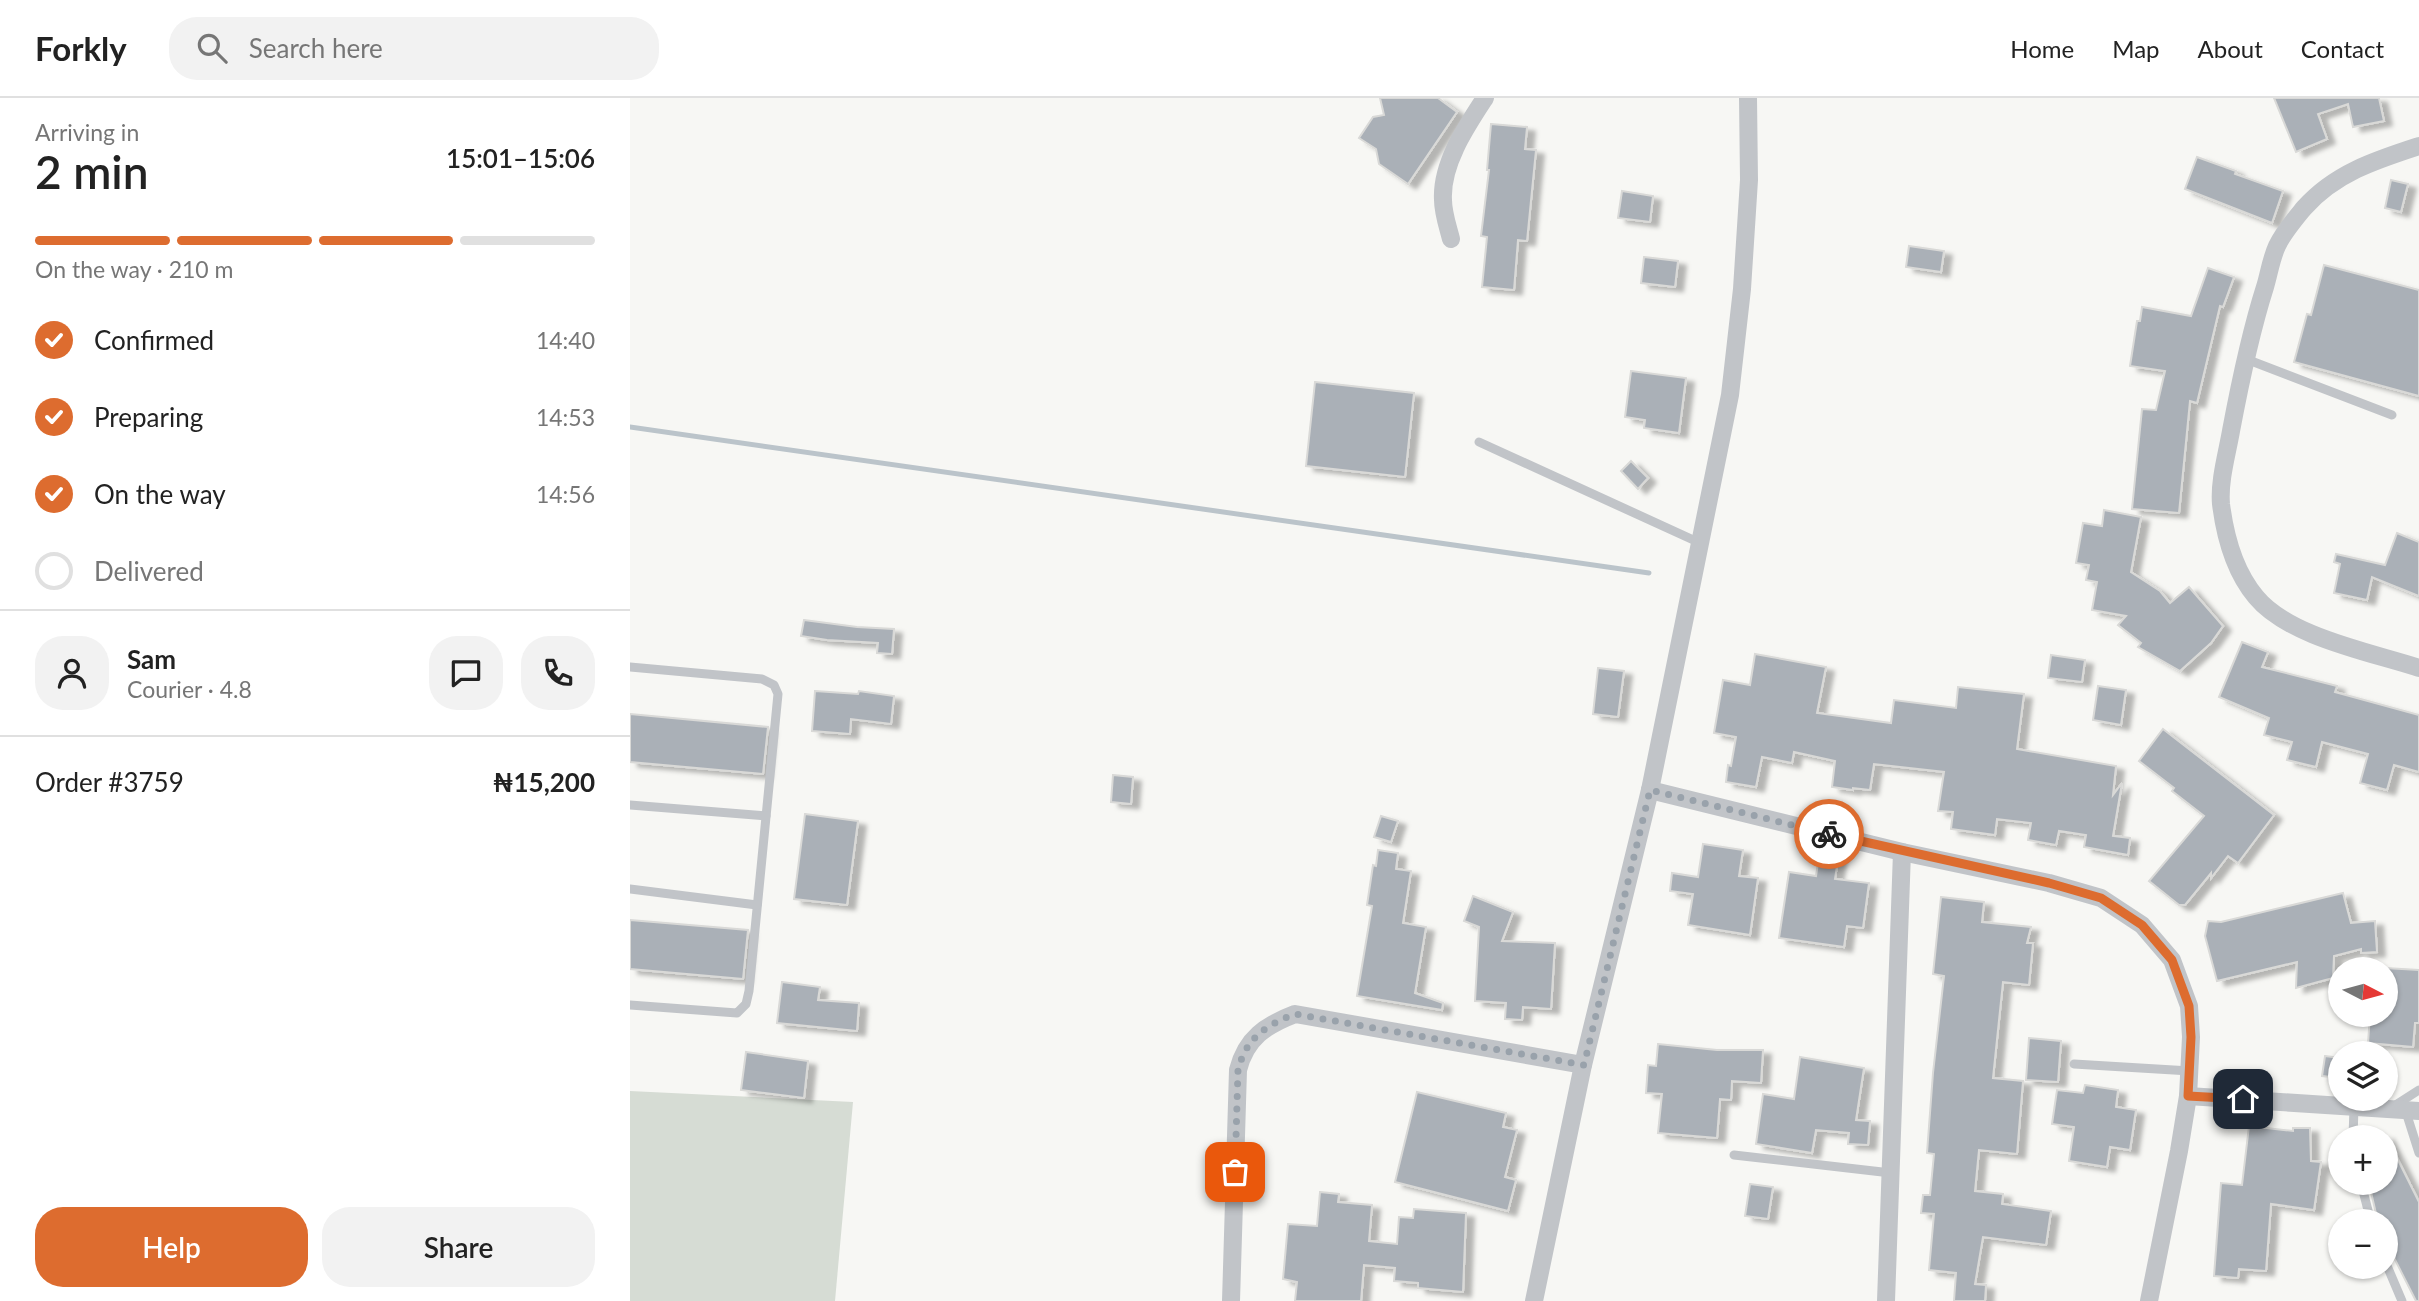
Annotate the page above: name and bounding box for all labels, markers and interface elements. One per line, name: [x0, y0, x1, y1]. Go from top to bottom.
search box: [169, 17, 659, 80]
text: Forkly: [35, 28, 127, 68]
icon: search: [193, 29, 231, 67]
text: Search here: [249, 32, 383, 64]
text: Home: [2010, 34, 2074, 63]
text: Map: [2112, 34, 2160, 63]
text: About: [2198, 34, 2263, 63]
text: Contact: [2301, 34, 2384, 63]
text: Arriving in: [35, 118, 139, 146]
text: 15:01–15:06: [446, 142, 595, 174]
text: 2 min: [35, 144, 149, 199]
text: On the way · 210 m: [35, 255, 234, 283]
icon: check: [35, 321, 73, 359]
text: Confirmed: [94, 324, 214, 356]
text: 14:40: [536, 326, 595, 354]
icon: check: [35, 398, 73, 436]
text: Preparing: [94, 401, 203, 433]
text: 14:53: [536, 403, 595, 431]
icon: check: [35, 475, 73, 513]
text: On the way: [94, 478, 226, 510]
text: 14:56: [536, 480, 595, 508]
text: Delivered: [94, 555, 204, 587]
button: person: [35, 636, 109, 710]
button: chat: [429, 636, 503, 710]
button: phone: [521, 636, 595, 710]
text: Sam: [127, 643, 176, 675]
text: Courier · 4.8: [127, 675, 252, 703]
text: Order #3759: [35, 766, 184, 798]
text: ₦15,200: [493, 766, 595, 798]
courier: [1794, 799, 1864, 869]
icon: bike: [1810, 815, 1848, 853]
north arrow: [2328, 957, 2398, 1027]
map controls: [2328, 957, 2398, 1279]
button: layers: [2328, 1041, 2398, 1111]
pin: [2213, 1069, 2273, 1129]
icon: home: [2224, 1080, 2262, 1118]
button: +: [2328, 1125, 2398, 1195]
pin: [1205, 1142, 1265, 1202]
icon: bag: [1216, 1153, 1254, 1191]
button: Help: [35, 1207, 308, 1287]
button: Share: [322, 1207, 595, 1287]
button: −: [2328, 1209, 2398, 1279]

